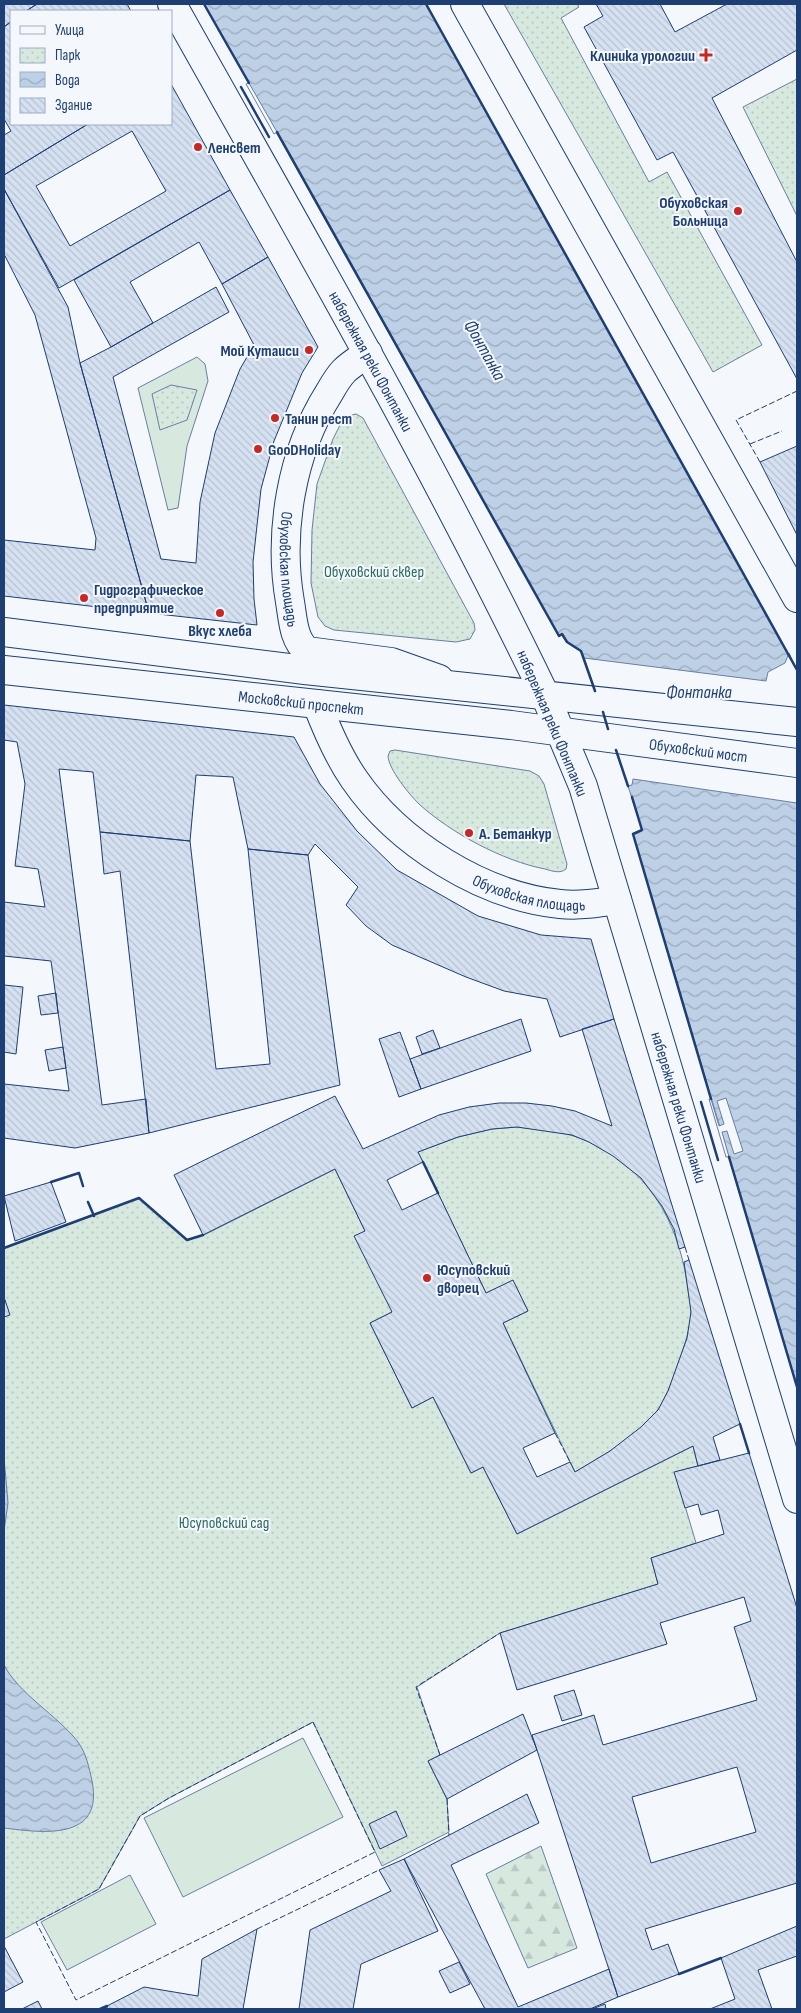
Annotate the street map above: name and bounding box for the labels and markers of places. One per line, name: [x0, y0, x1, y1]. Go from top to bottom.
place label: Клиника урологии: [590, 47, 695, 66]
marker: Клиника урологии: [699, 48, 713, 62]
place label: Ленсвет: [207, 139, 261, 158]
marker: Ленсвет: [192, 141, 204, 153]
place label: Обуховская Больница: [659, 194, 728, 231]
marker: Обуховская Больница: [732, 205, 744, 217]
place label: Мой Кутаиси: [220, 342, 299, 361]
marker: Мой Кутаиси: [303, 344, 315, 356]
place label: Танин рест: [285, 410, 352, 429]
marker: Танин рест: [269, 412, 281, 424]
place label: GooDHoliday: [268, 441, 341, 460]
marker: GooDHoliday: [252, 443, 264, 455]
place label: Гидрографическое предприятие: [94, 581, 204, 618]
marker: Гидрографическое предприятие: [78, 592, 90, 604]
marker: Вкус хлеба: [214, 607, 226, 619]
place label: Вкус хлеба: [188, 622, 252, 641]
place label: А. Бетанкур: [478, 825, 552, 844]
marker: А. Бетанкур: [463, 827, 475, 839]
place label: Юсуповский дворец: [437, 1261, 510, 1298]
marker: Юсуповский дворец: [421, 1272, 433, 1284]

